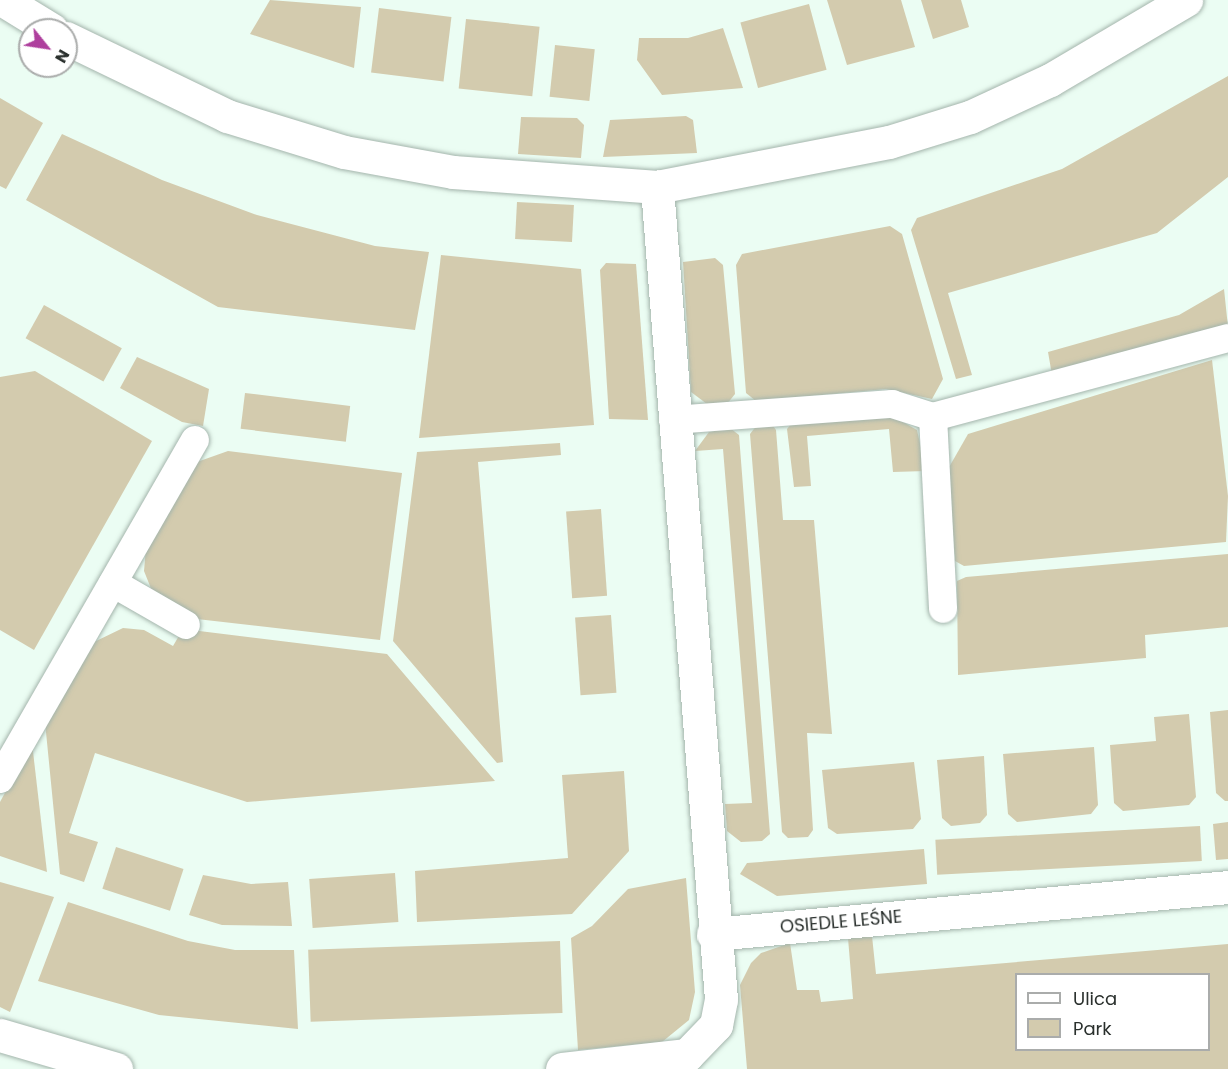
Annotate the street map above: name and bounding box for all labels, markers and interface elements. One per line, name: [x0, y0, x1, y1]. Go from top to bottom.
north arrow: [18, 18, 78, 78]
text: N: [49, 45, 75, 67]
street label: OSIEDLE LEŚNE: [779, 906, 903, 938]
legend: [1015, 973, 1210, 1051]
text: Ulica: [1073, 986, 1117, 1011]
text: Park: [1073, 1016, 1112, 1041]

